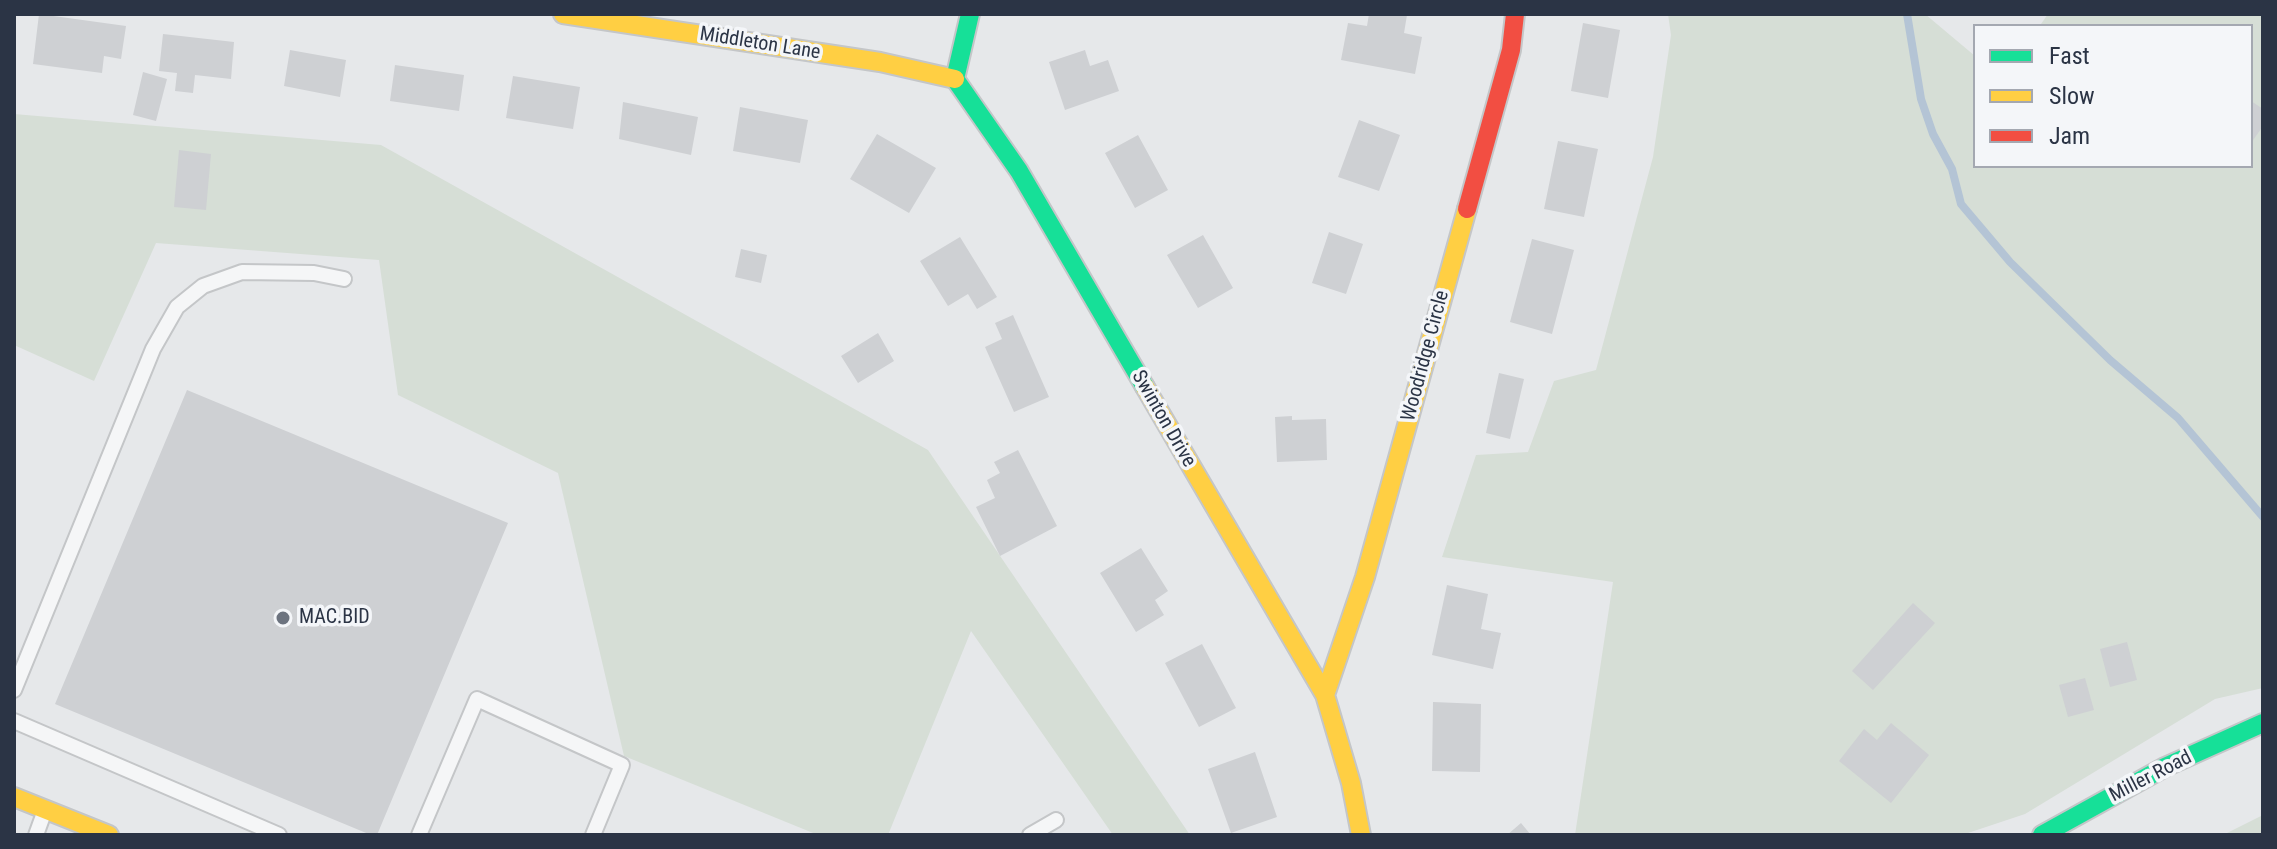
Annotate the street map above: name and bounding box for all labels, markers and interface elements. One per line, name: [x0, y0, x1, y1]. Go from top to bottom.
street label: Middleton Lane: [698, 23, 822, 65]
legend: [1973, 24, 2253, 168]
text: Fast: [2049, 42, 2090, 70]
text: Slow: [2049, 82, 2095, 110]
text: Jam: [2049, 122, 2090, 150]
street label: Woodridge Circle: [1397, 288, 1455, 424]
street label: Swinton Drive: [1126, 366, 1200, 472]
place label: MAC.BID: [299, 606, 370, 630]
marker: MAC.BID: [274, 609, 292, 627]
street label: Miller Road: [2106, 746, 2196, 808]

